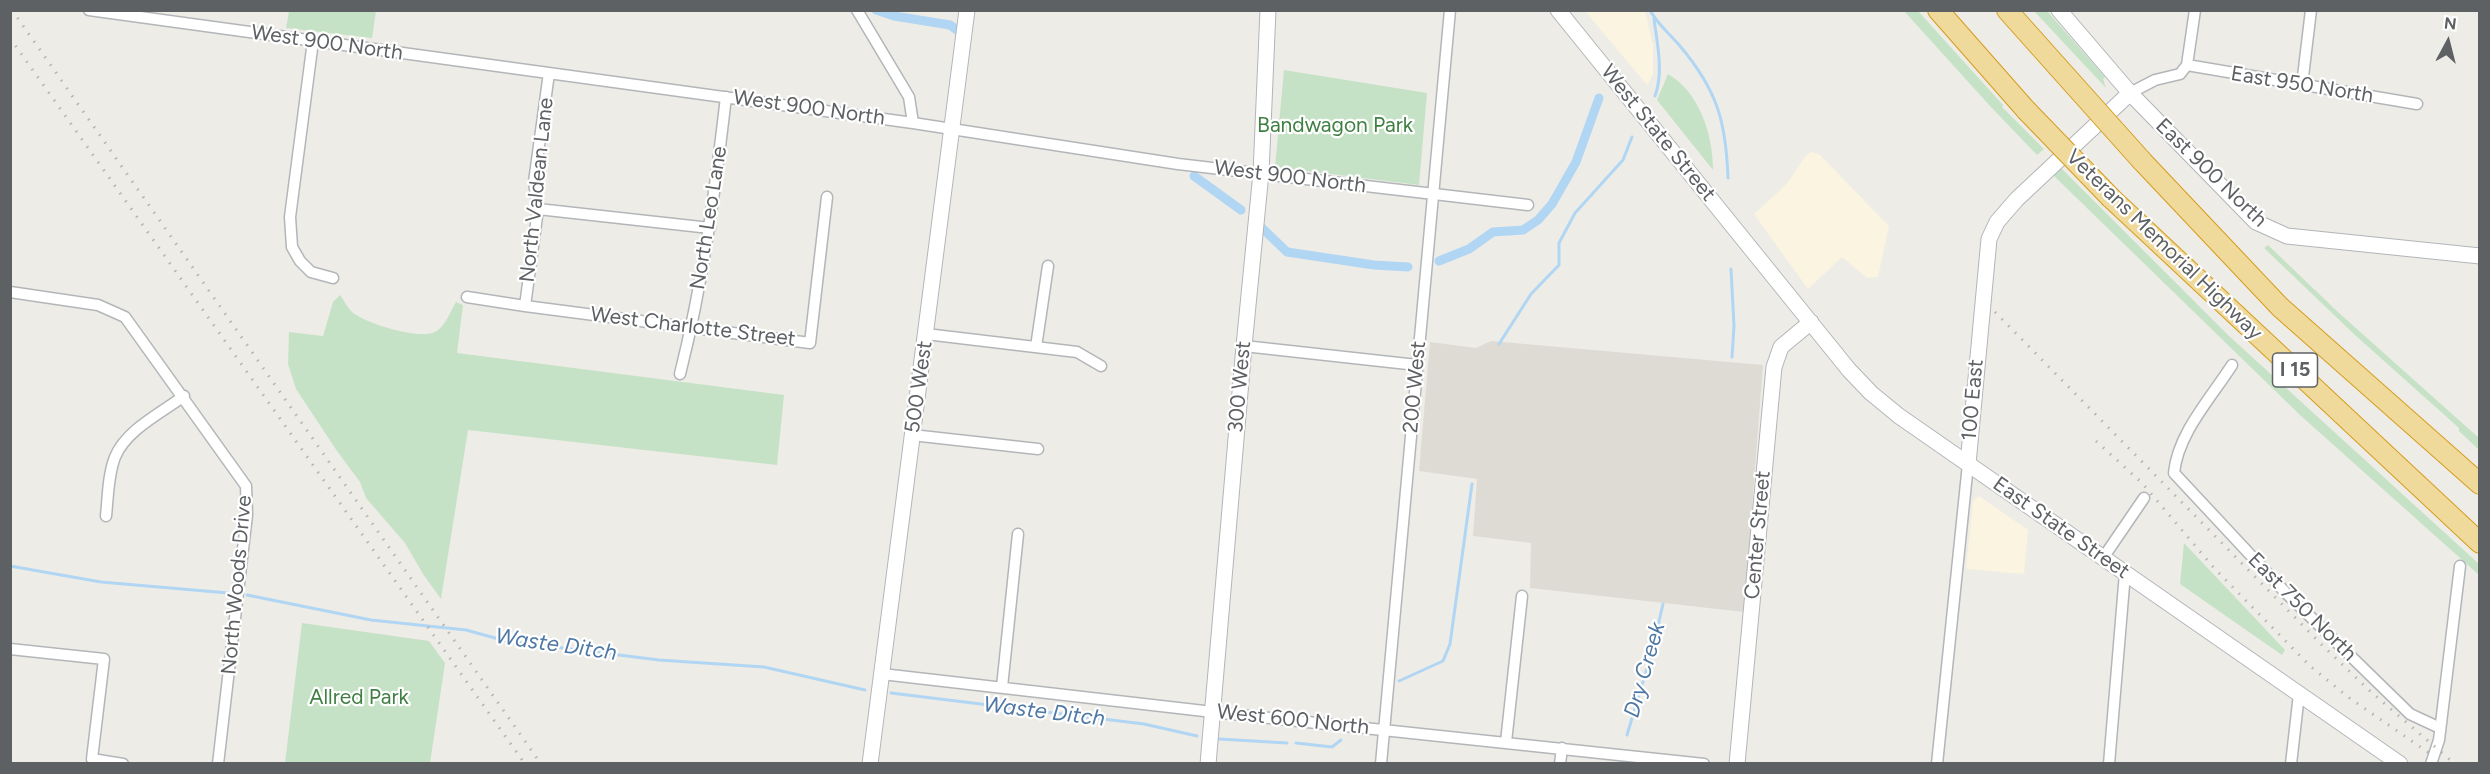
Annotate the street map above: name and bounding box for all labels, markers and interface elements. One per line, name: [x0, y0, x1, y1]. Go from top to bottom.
north arrow: [2418, 12, 2478, 72]
text: N: [2443, 13, 2458, 34]
street label: West 900 North: [250, 20, 404, 66]
street label: West State Street: [1595, 60, 1721, 206]
street label: East 950 North: [2229, 61, 2375, 109]
street label: West 900 North: [732, 85, 886, 131]
street label: North Valdean Lane: [515, 96, 559, 284]
park label: Bandwagon Park: [1257, 113, 1413, 139]
street label: East 900 North: [2150, 113, 2272, 233]
street label: North Leo Lane: [685, 144, 733, 292]
street label: Veterans Memorial Highway: [2061, 145, 2267, 345]
street label: West 900 North: [1213, 155, 1367, 199]
street label: West Charlotte Street: [589, 302, 797, 352]
street label: 500 West: [900, 339, 938, 435]
street label: 300 West: [1223, 340, 1257, 434]
street label: 200 West: [1398, 340, 1432, 434]
road number: I 15: [2272, 353, 2318, 387]
street label: 100 East: [1957, 358, 1989, 442]
street label: Center Street: [1740, 470, 1776, 600]
street label: East State Street: [1988, 472, 2134, 584]
street label: North Woods Drive: [217, 494, 257, 676]
street label: East 750 North: [2242, 547, 2362, 667]
water label: Dry Creek: [1619, 619, 1671, 721]
water label: Waste Ditch: [494, 623, 618, 667]
park label: Allred Park: [309, 685, 409, 711]
water label: Waste Ditch: [982, 691, 1106, 733]
street label: West 600 North: [1216, 699, 1370, 741]

